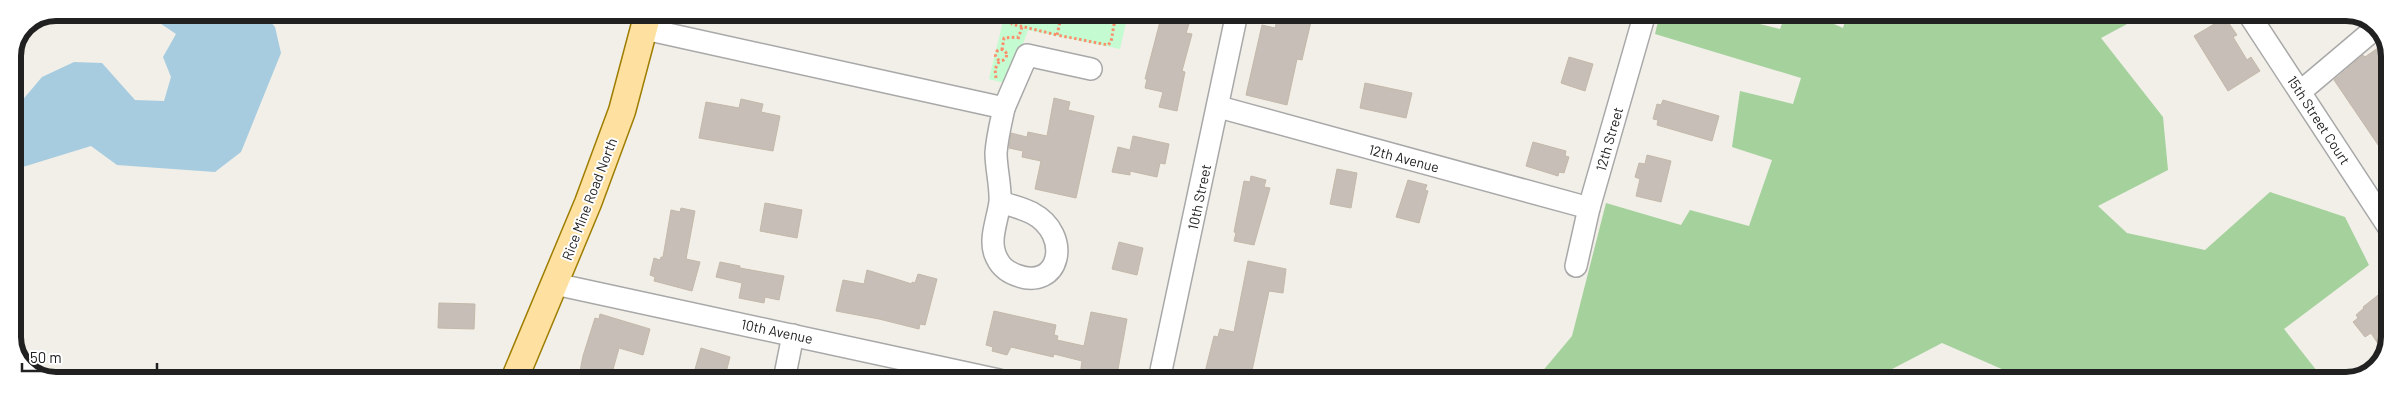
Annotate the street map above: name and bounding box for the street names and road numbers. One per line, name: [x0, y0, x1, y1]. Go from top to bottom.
street label: 15th Street Court: [2284, 72, 2354, 168]
street label: 12th Street: [1592, 105, 1626, 173]
street label: Rice Mine Road North: [558, 135, 620, 263]
street label: 12th Avenue: [1367, 140, 1441, 176]
street label: 10th Street: [1184, 163, 1214, 231]
street label: 10th Avenue: [740, 315, 814, 347]

